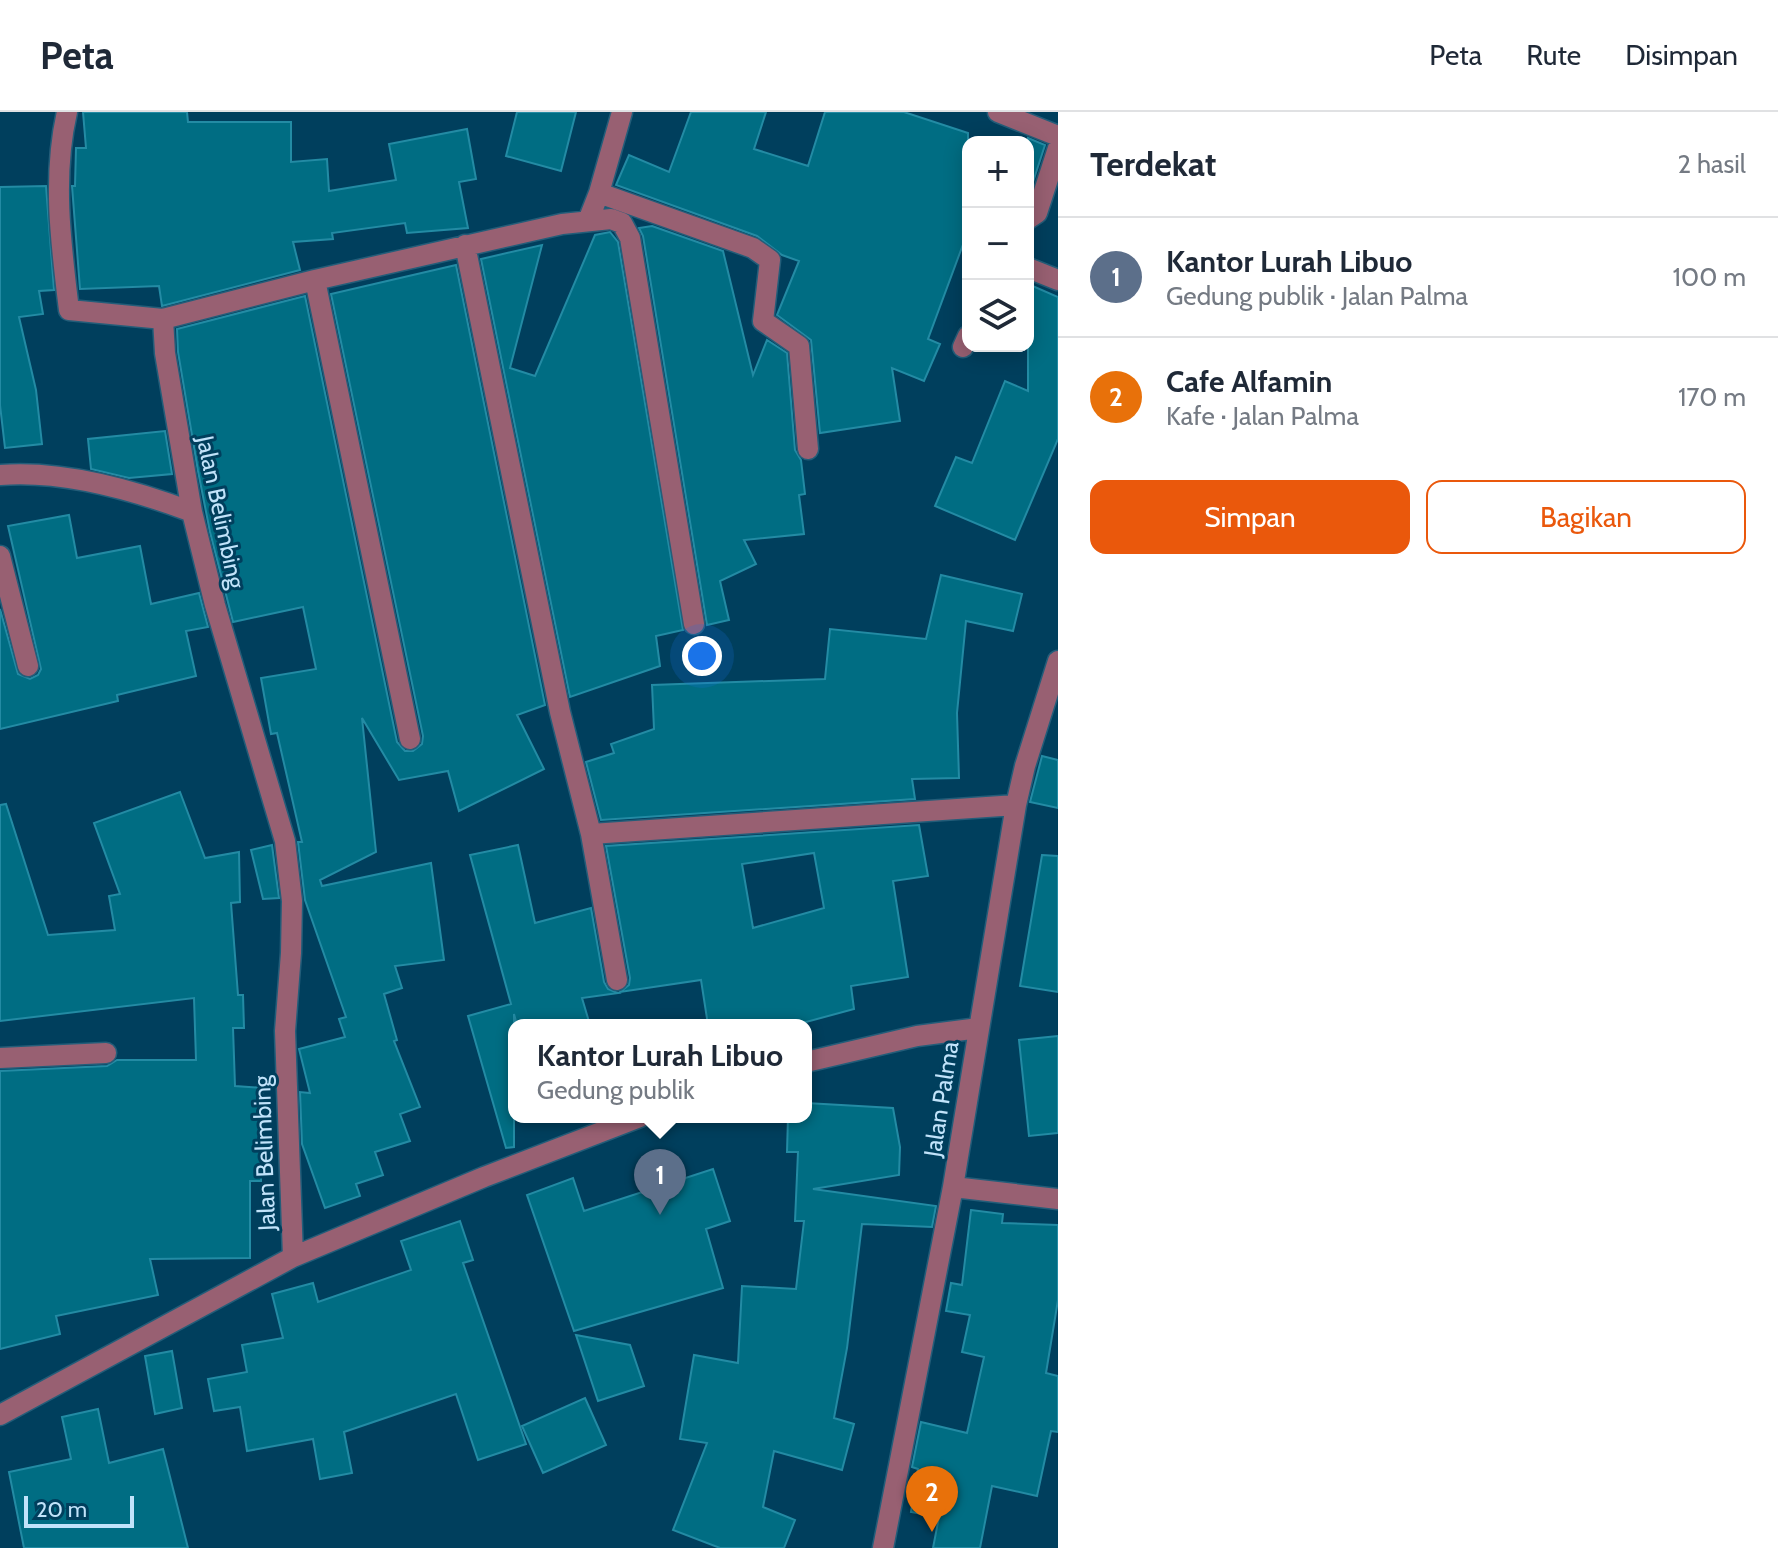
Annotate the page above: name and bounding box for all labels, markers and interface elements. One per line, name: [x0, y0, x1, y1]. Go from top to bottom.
text: Peta: [40, 32, 114, 79]
text: Peta: [1429, 38, 1482, 72]
text: Rute: [1526, 38, 1581, 72]
text: Disimpan: [1625, 38, 1738, 72]
map controls: [962, 136, 1034, 352]
button: +: [962, 136, 1034, 208]
text: Terdekat: [1090, 143, 1216, 185]
text: 2 hasil: [1678, 148, 1746, 180]
button: −: [962, 208, 1034, 280]
text: Kantor Lurah Libuo: [1166, 243, 1412, 280]
text: 1: [1111, 261, 1121, 293]
text: 100 m: [1673, 261, 1746, 293]
button: layers: [962, 280, 1034, 352]
text: Gedung publik · Jalan Palma: [1166, 280, 1468, 312]
text: Cafe Alfamin: [1166, 363, 1332, 400]
text: 2: [1109, 381, 1123, 413]
text: 170 m: [1678, 381, 1746, 413]
text: Kafe · Jalan Palma: [1166, 400, 1359, 432]
street label: Jalan Belimbing: [190, 432, 252, 592]
button: Simpan: [1090, 480, 1410, 554]
button: Bagikan: [1426, 480, 1746, 554]
your location: [682, 636, 722, 676]
popup: [508, 1019, 812, 1123]
text: Kantor Lurah Libuo: [537, 1037, 783, 1074]
street label: Jalan Palma: [917, 1039, 965, 1160]
street label: Jalan Belimbing: [247, 1074, 281, 1232]
text: Gedung publik: [537, 1074, 695, 1106]
pin: 1: [634, 1149, 686, 1215]
pin: 2: [906, 1466, 958, 1532]
scale bar: [24, 1492, 134, 1528]
text: 20 m: [36, 1496, 87, 1523]

